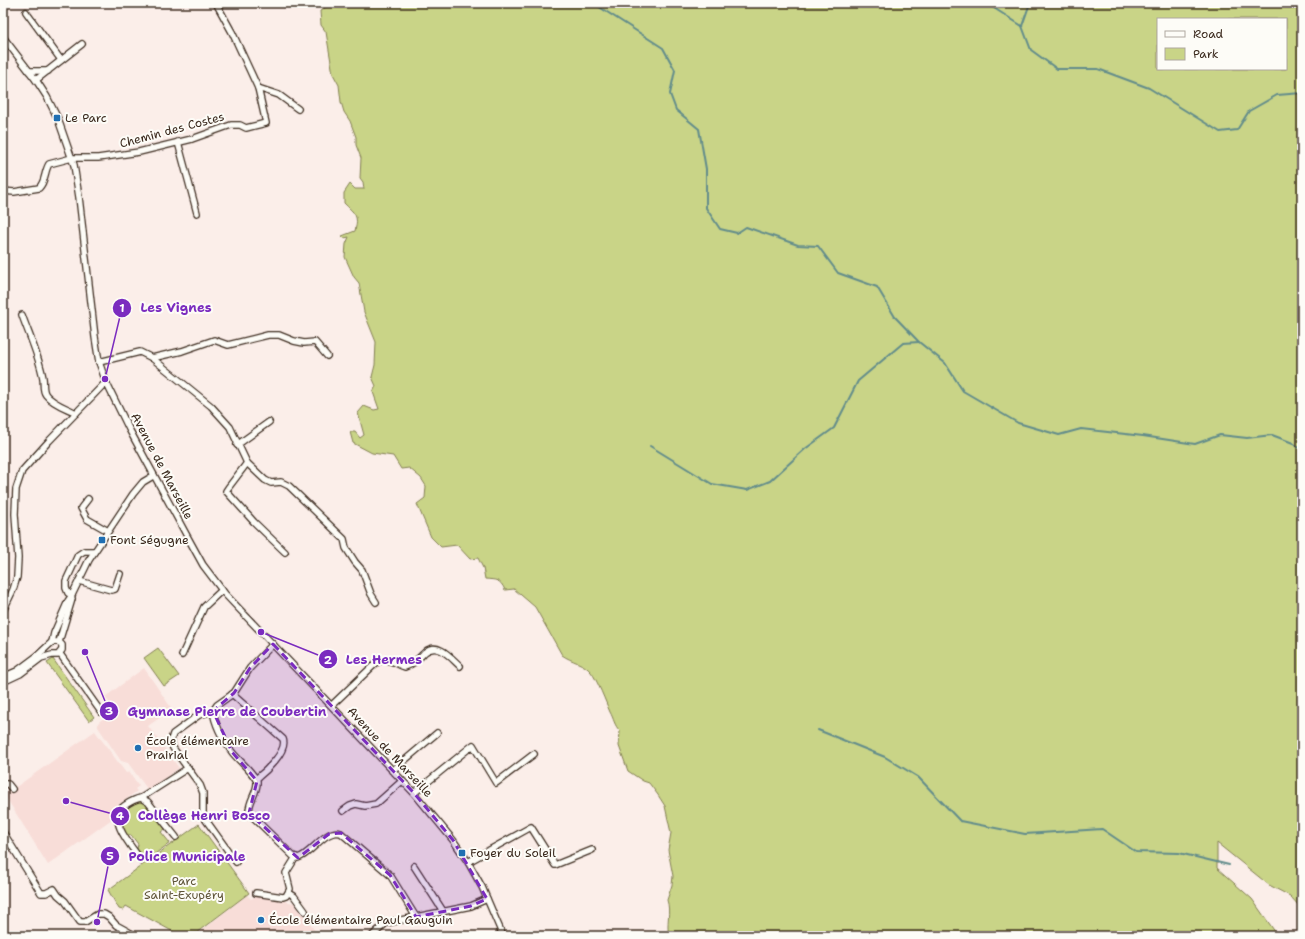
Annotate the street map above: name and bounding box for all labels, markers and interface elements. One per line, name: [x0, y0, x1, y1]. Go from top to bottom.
legend: [1157, 18, 1287, 70]
text: Road: [1193, 26, 1224, 42]
text: Park: [1193, 46, 1219, 62]
street label: Chemin des Costes: [118, 108, 226, 152]
place label: Le Parc: [65, 110, 107, 126]
marker: Le Parc: [52, 113, 62, 123]
callout: Les Vignes: [112, 295, 219, 320]
text: Les Vignes: [140, 299, 212, 316]
text: 1: [119, 300, 125, 316]
street label: Avenue de Marseille: [127, 410, 197, 522]
place label: Font Ségugne: [110, 532, 189, 548]
marker: Font Ségugne: [97, 535, 107, 545]
callout: Les Hermes: [318, 647, 430, 672]
text: Les Hermes: [346, 651, 422, 668]
text: 2: [324, 652, 333, 668]
callout: Gymnase Pierre de Coubertin: [99, 699, 334, 724]
text: 3: [105, 703, 113, 719]
text: Gymnase Pierre de Coubertin: [128, 703, 327, 720]
street label: Avenue de Marseille: [344, 703, 436, 801]
place label: École élémentaire Prairial: [146, 733, 249, 763]
marker: École élémentaire Prairial: [133, 743, 143, 753]
callout: Collège Henri Bosco: [110, 803, 278, 828]
text: Collège Henri Bosco: [138, 807, 270, 824]
text: 4: [116, 808, 125, 824]
callout: Police Municipale: [100, 844, 253, 869]
place label: Foyer du Soleil: [470, 845, 556, 861]
text: 5: [106, 848, 114, 864]
text: Police Municipale: [128, 848, 246, 865]
marker: Foyer du Soleil: [457, 848, 467, 858]
park label: Parc Saint-Exupéry: [144, 873, 224, 903]
place label: École élémentaire Paul Gauguin: [269, 912, 453, 928]
marker: École élémentaire Paul Gauguin: [256, 915, 266, 925]

